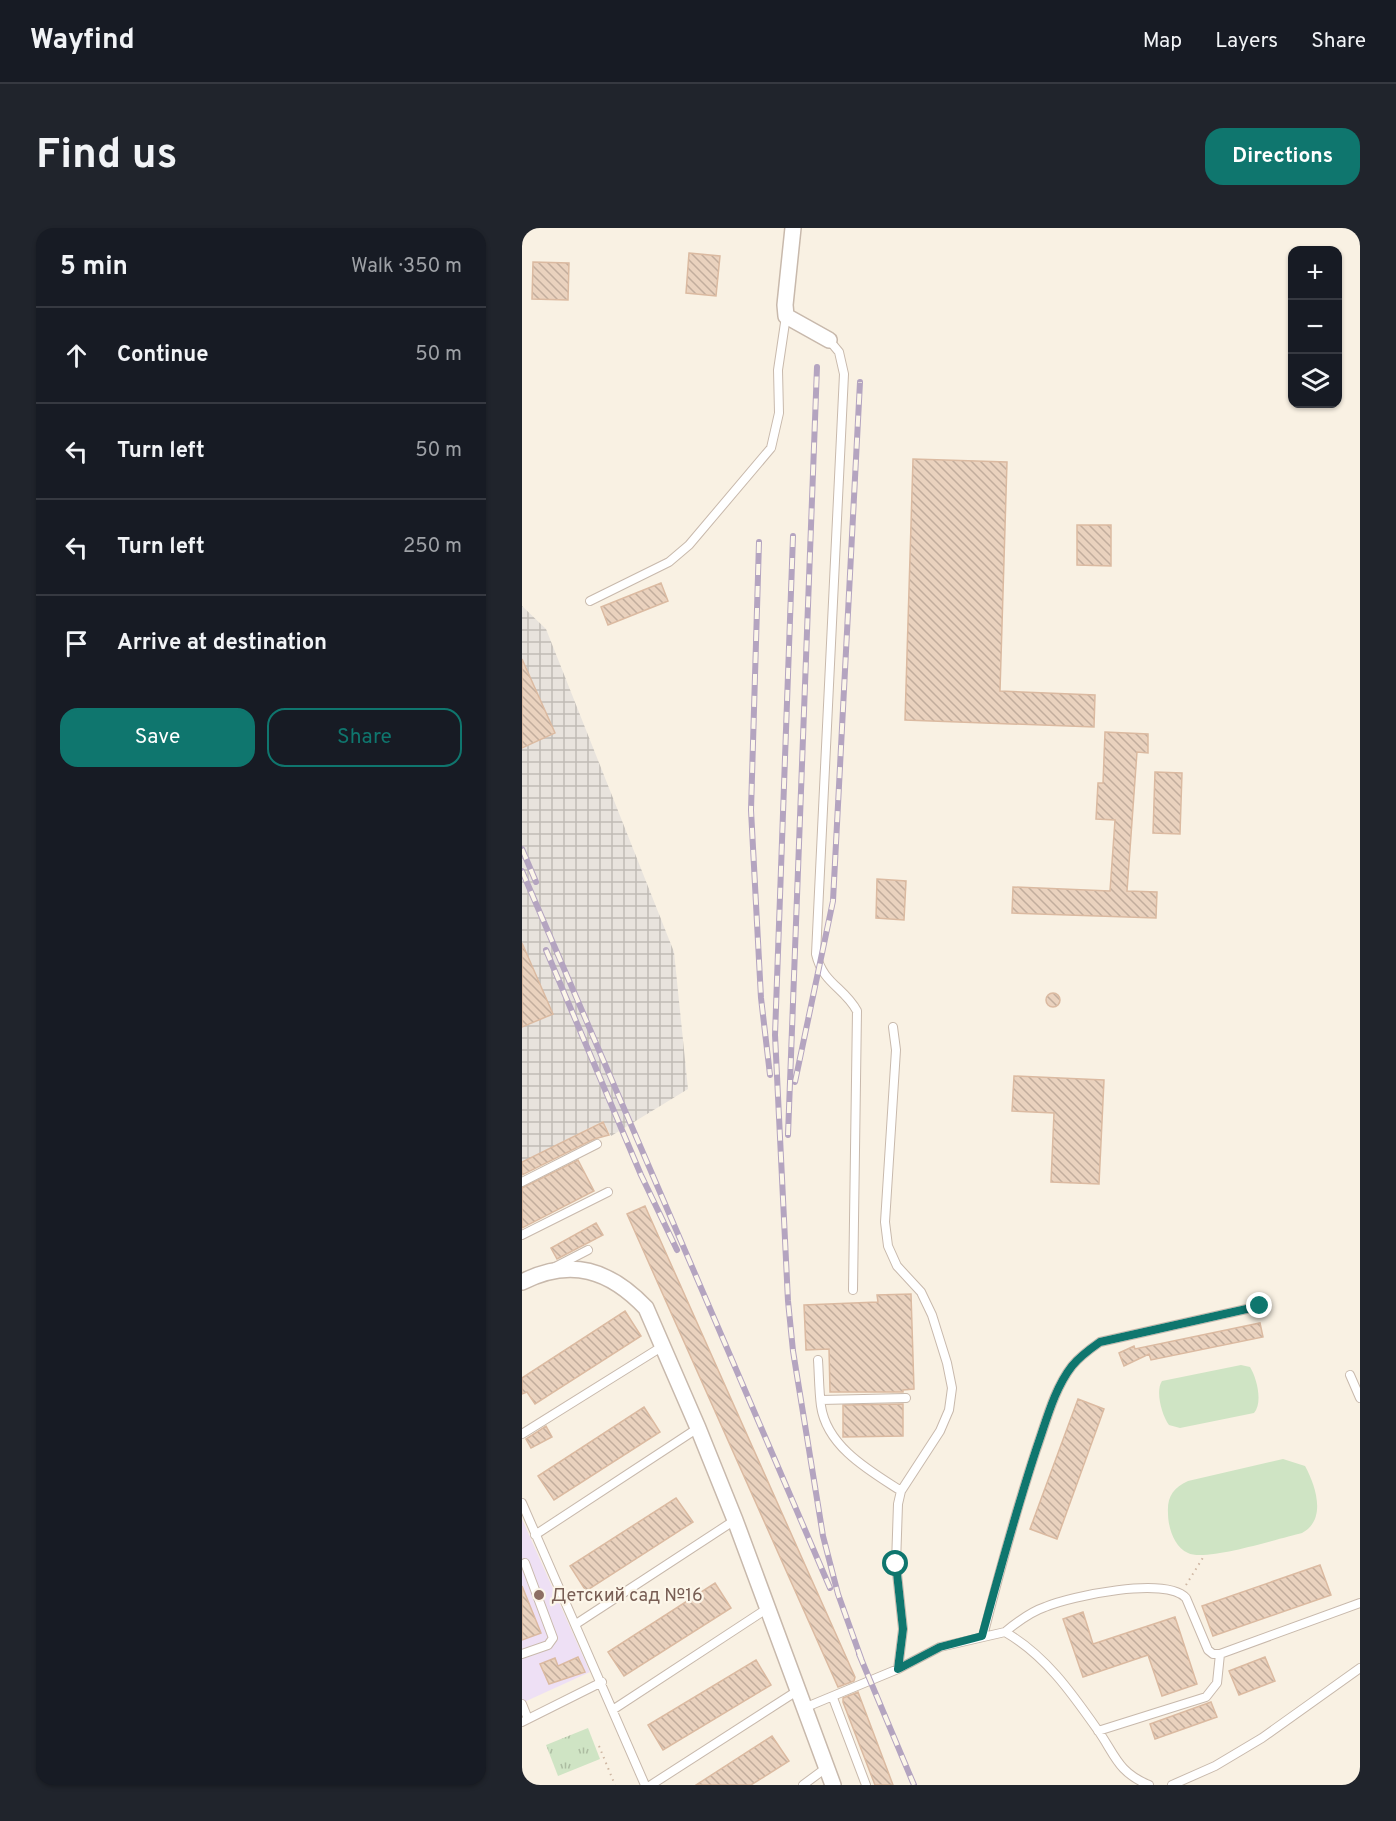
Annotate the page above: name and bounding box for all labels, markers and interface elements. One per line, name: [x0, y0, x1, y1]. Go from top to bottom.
text: Wayfind: [30, 23, 135, 59]
text: Map: [1143, 28, 1182, 55]
text: Layers: [1215, 28, 1278, 55]
text: Share: [1311, 28, 1366, 55]
button: Directions: [1205, 128, 1360, 185]
text: Find us: [36, 130, 177, 183]
map controls: [1288, 246, 1342, 408]
button: +: [1288, 246, 1342, 300]
text: 5 min: [60, 251, 128, 284]
text: Walk · 350 m: [351, 254, 462, 280]
button: −: [1288, 300, 1342, 354]
icon: ahead: [60, 339, 93, 372]
text: Continue: [117, 342, 208, 369]
text: 50 m: [415, 342, 462, 368]
button: layers: [1288, 354, 1342, 408]
icon: left: [60, 435, 93, 468]
text: Turn left: [117, 438, 205, 465]
text: 50 m: [415, 438, 462, 464]
icon: left: [60, 531, 93, 564]
text: Turn left: [117, 534, 205, 561]
text: 250 m: [403, 534, 462, 560]
icon: arrive: [60, 627, 93, 660]
text: Arrive at destination: [117, 630, 327, 657]
button: Save: [60, 708, 255, 767]
button: Share: [267, 708, 462, 767]
route end: [1246, 1292, 1272, 1318]
route start: [882, 1550, 908, 1576]
place label: Детский сад №16: [551, 1585, 703, 1608]
marker: Детский сад №16: [532, 1588, 546, 1602]

